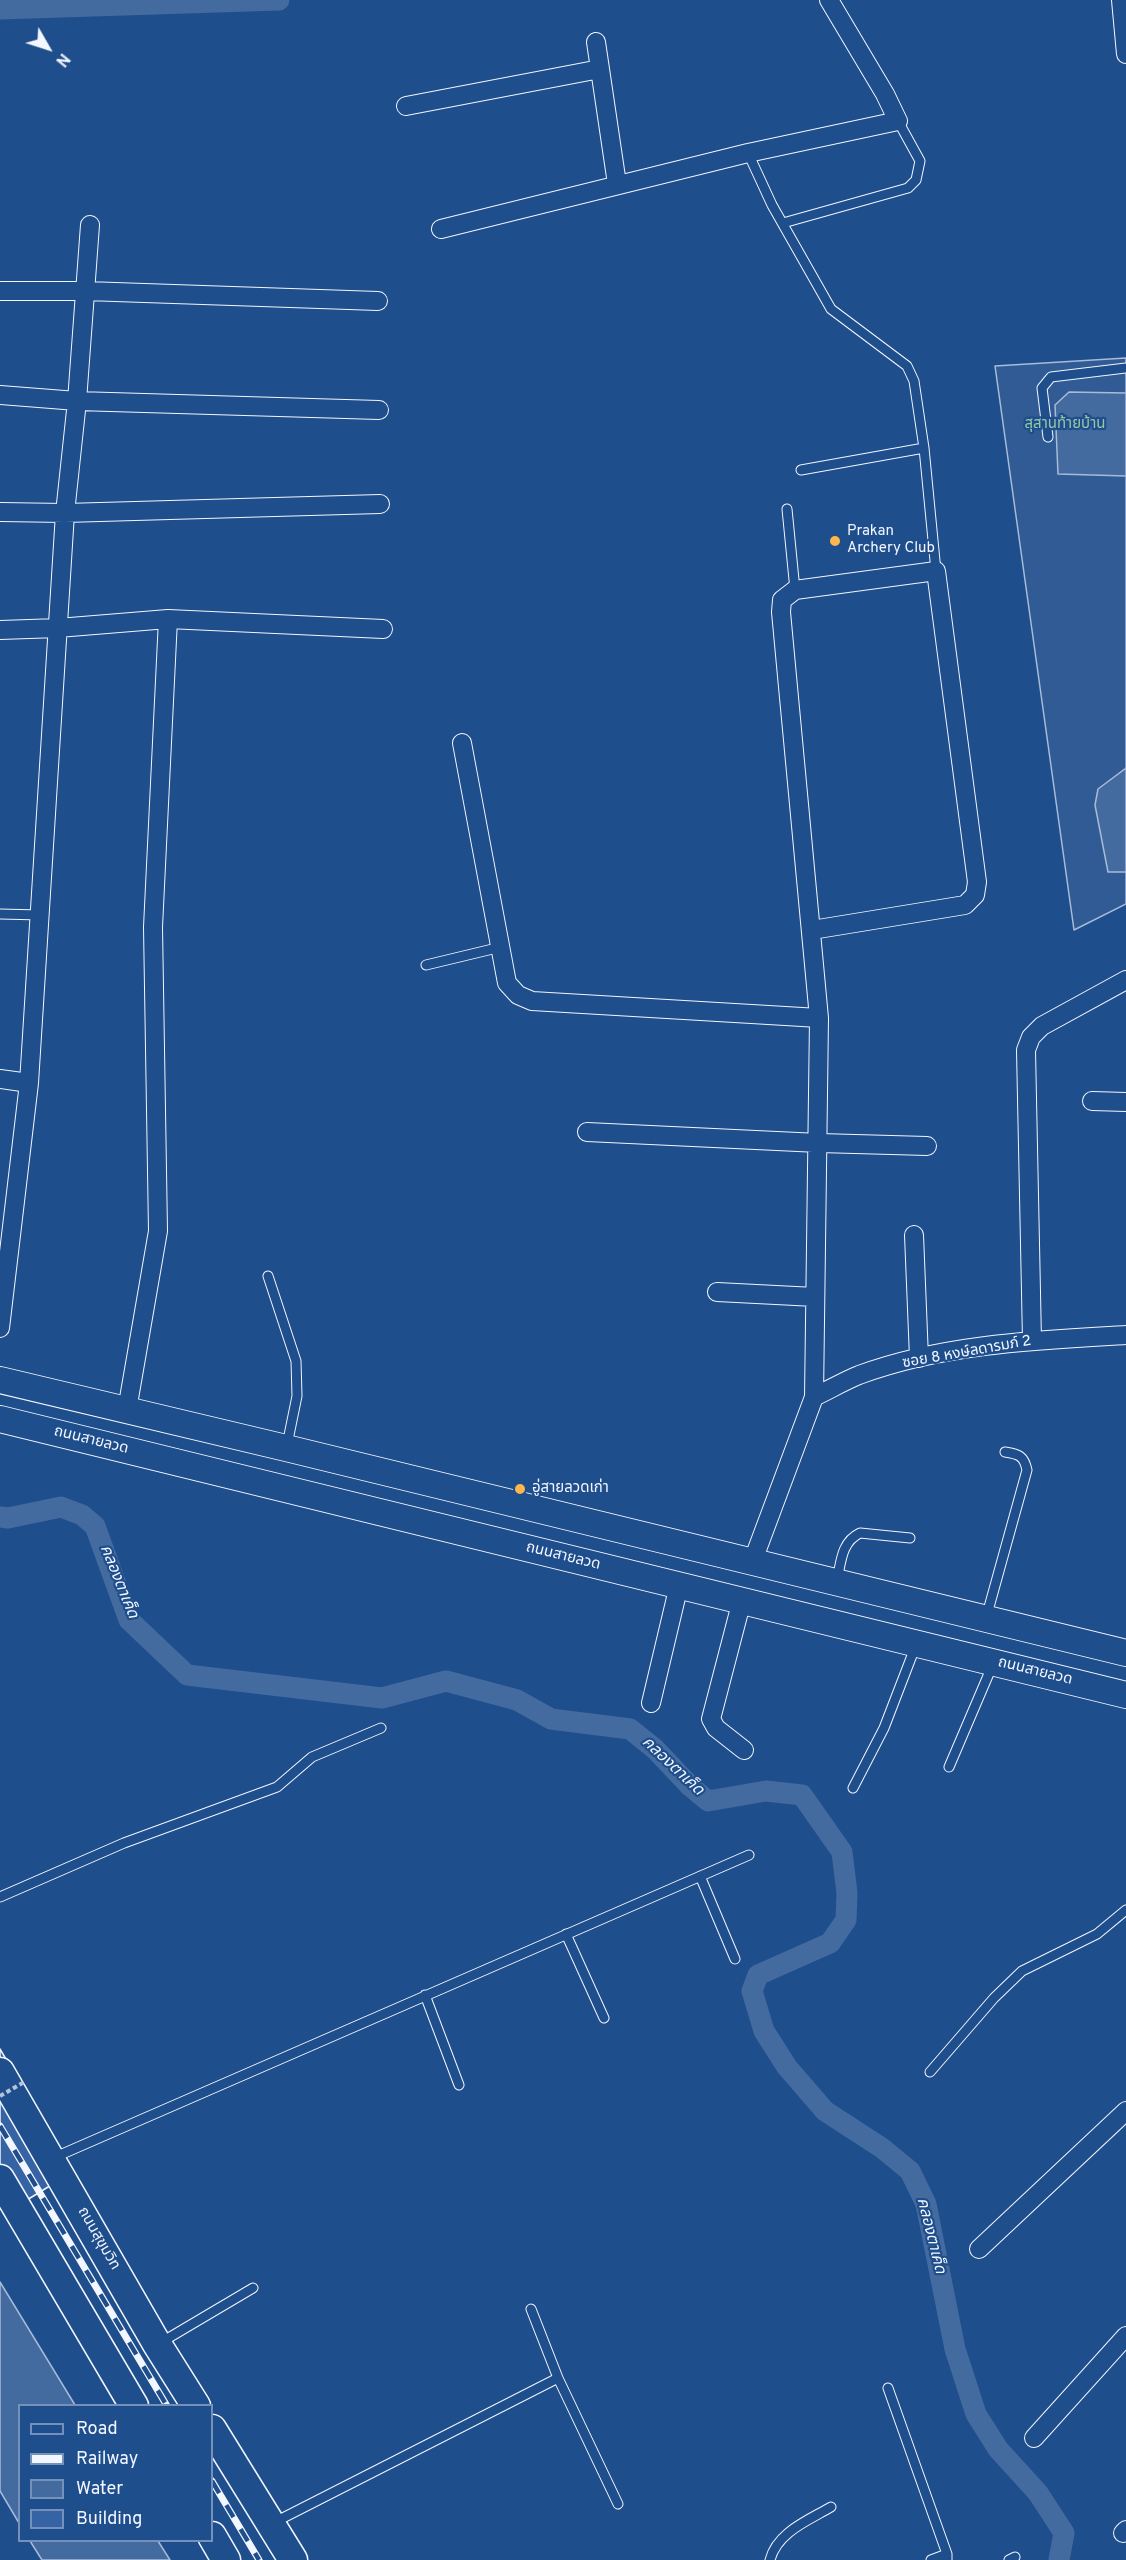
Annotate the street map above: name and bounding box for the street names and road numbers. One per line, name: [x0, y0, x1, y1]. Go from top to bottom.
street label: ซอย 8 หงษ์ลดารมภ์ 2: [901, 1333, 1033, 1373]
street label: ถนนสายลวด: [52, 1423, 130, 1459]
street label: ถนนสายลวด: [524, 1539, 602, 1575]
street label: ถนนสายลวด: [996, 1654, 1074, 1690]
street label: ถนนสุขุมวิท: [73, 2204, 123, 2274]

